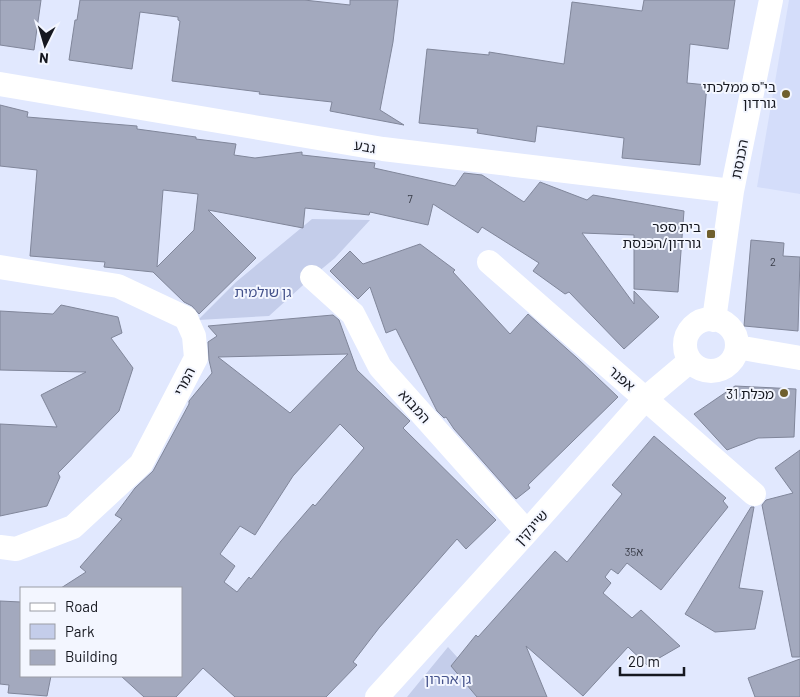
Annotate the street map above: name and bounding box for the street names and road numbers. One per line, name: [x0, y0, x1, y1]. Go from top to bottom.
street label: גבע: [353, 136, 377, 156]
street label: הכנסת: [727, 138, 751, 180]
street label: אפנר: [605, 362, 639, 394]
street label: המרי: [170, 364, 198, 398]
street label: המבוא: [396, 386, 434, 426]
street label: שיינקין: [511, 506, 551, 548]

